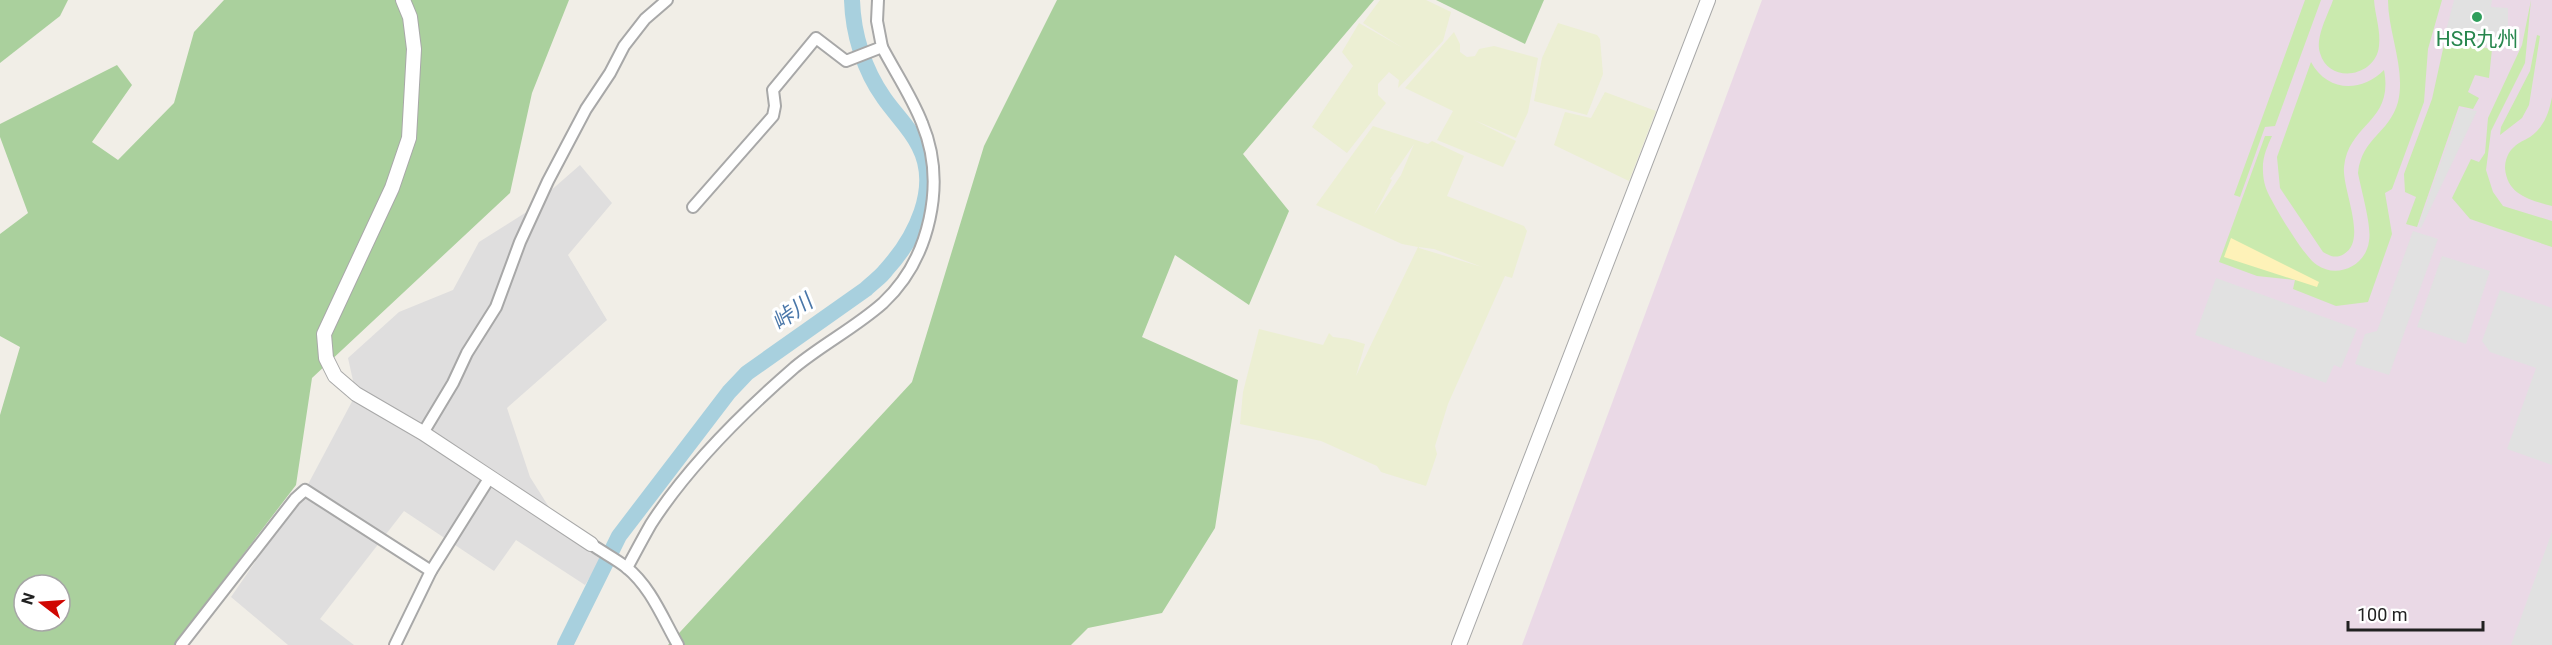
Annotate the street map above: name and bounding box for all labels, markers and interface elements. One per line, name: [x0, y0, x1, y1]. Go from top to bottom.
marker: HSR九州: [2470, 10, 2484, 24]
place label: HSR九州: [2436, 27, 2518, 51]
water label: 峠川: [767, 288, 819, 335]
north arrow: [12, 573, 72, 633]
text: N: [17, 591, 39, 607]
scale bar: [2348, 594, 2483, 632]
text: 100 m: [2357, 604, 2408, 625]

